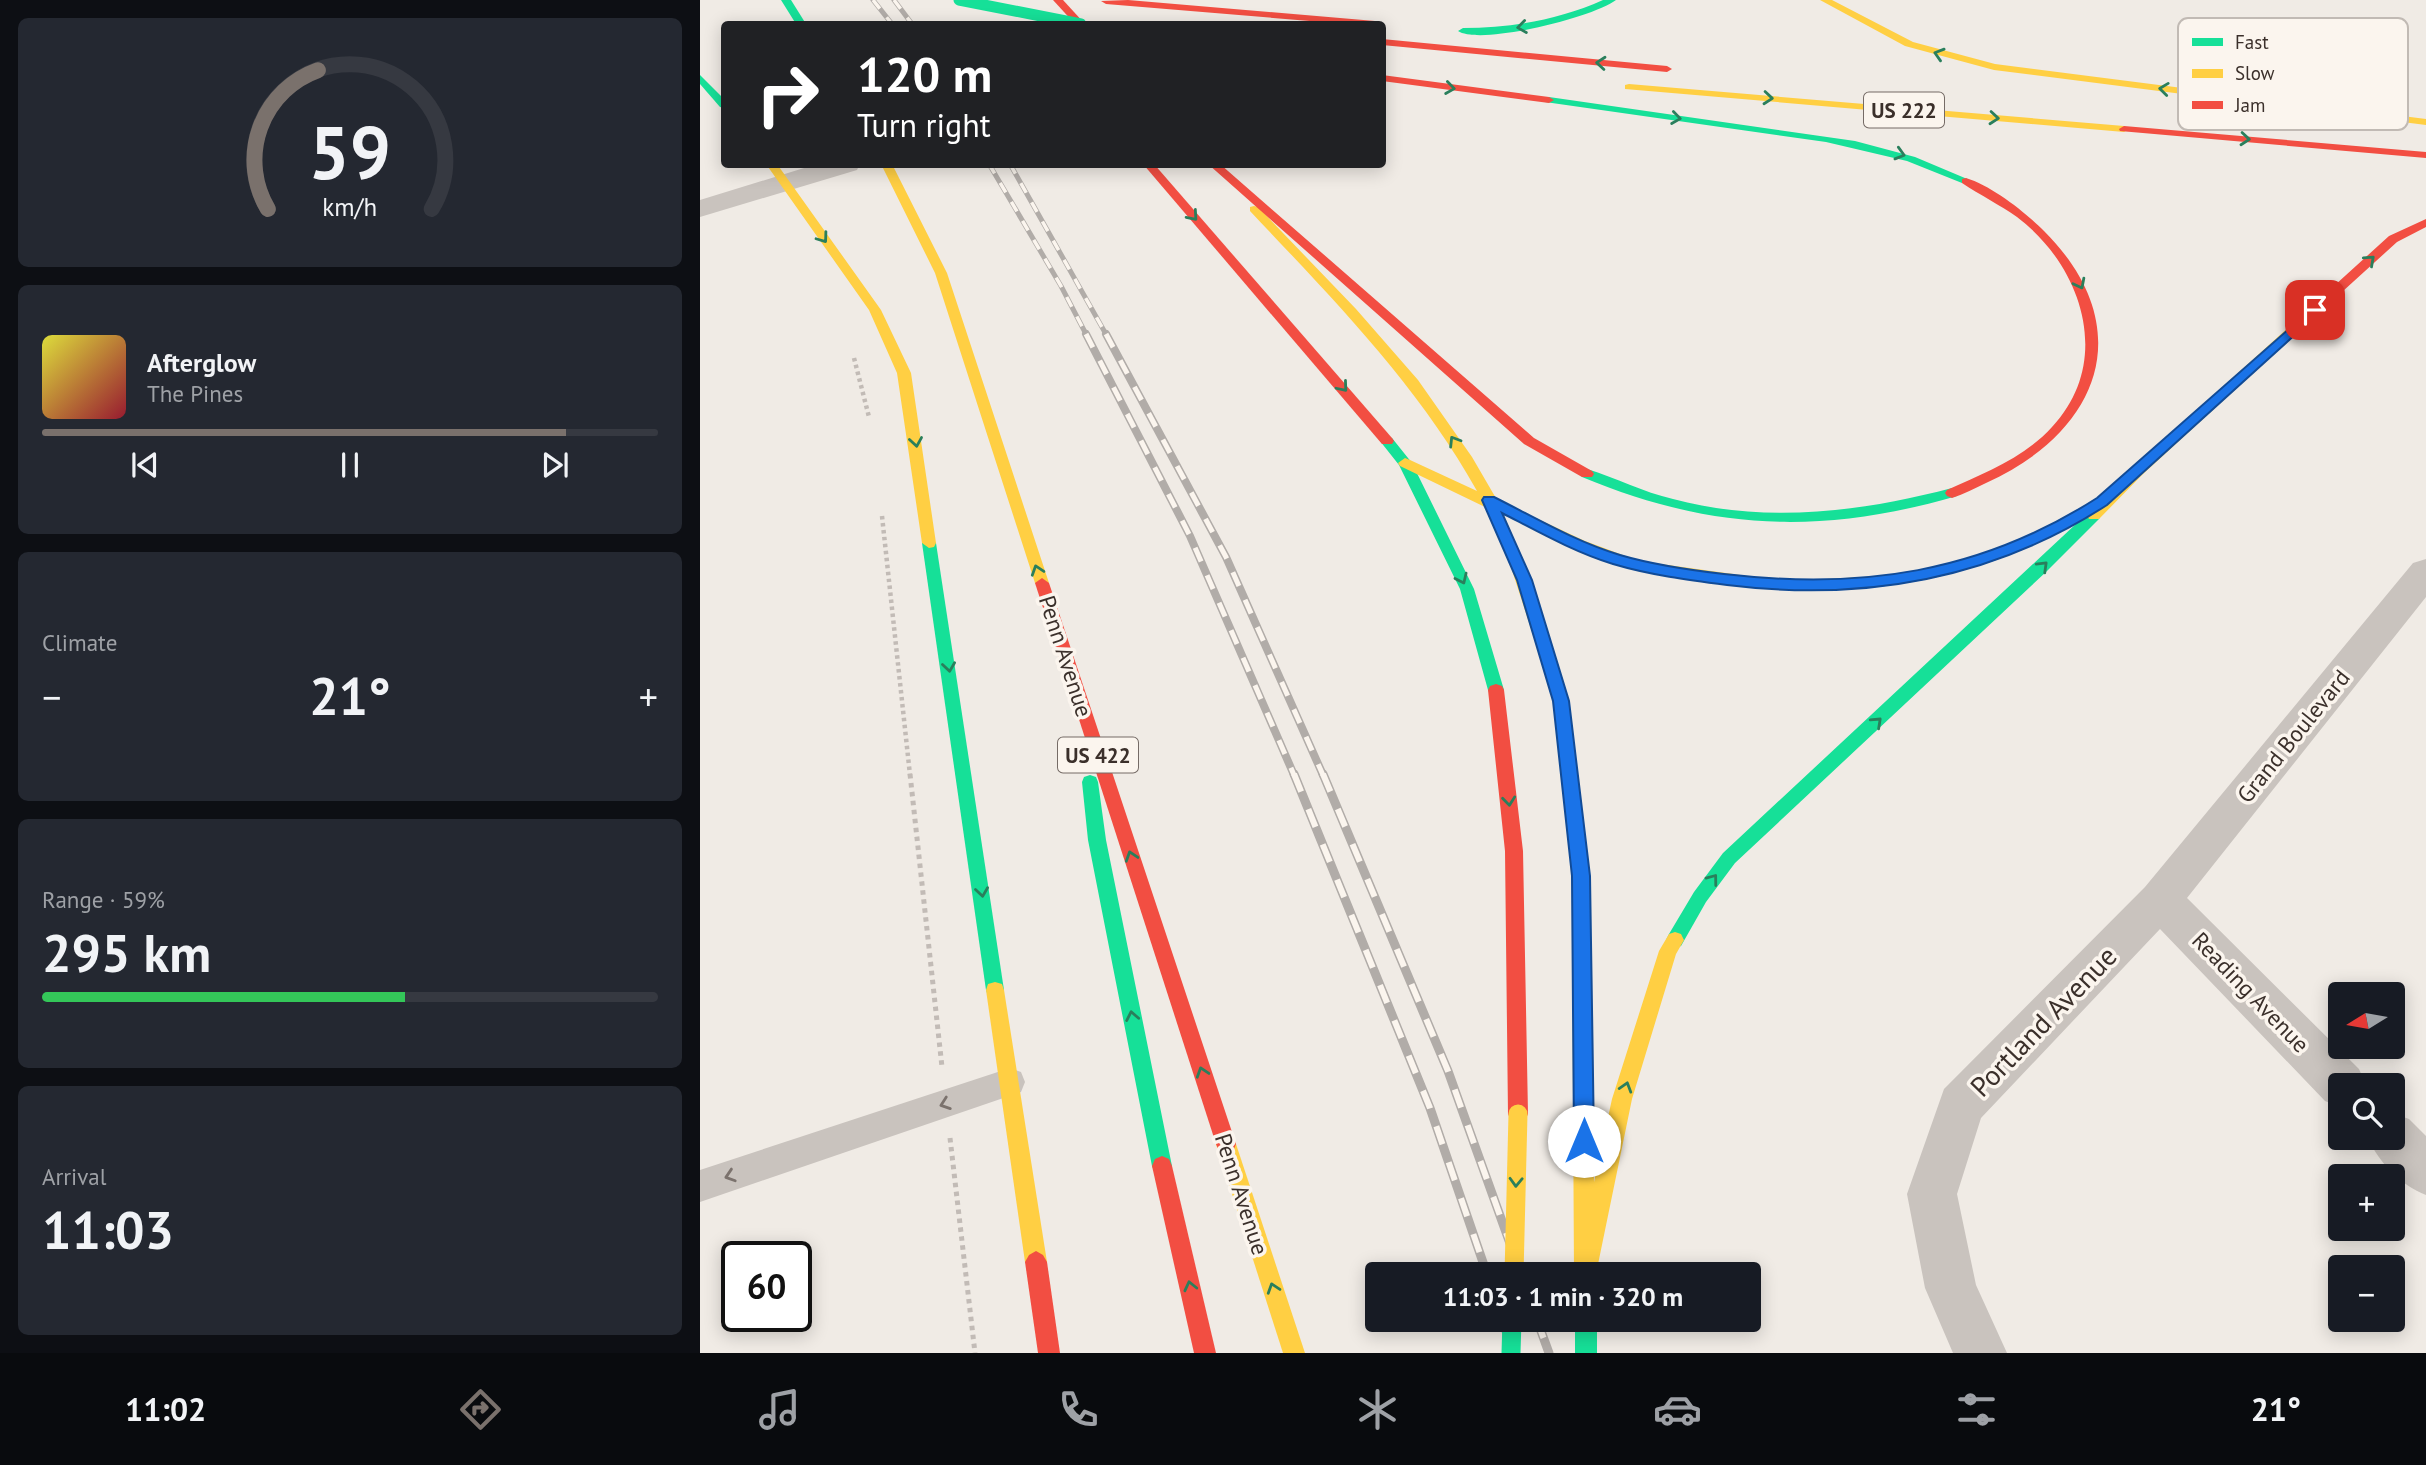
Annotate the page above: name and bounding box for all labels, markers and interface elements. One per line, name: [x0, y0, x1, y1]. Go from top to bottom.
legend: [2178, 18, 2408, 130]
one-way arrow: [1516, 19, 1528, 34]
text: Fast: [2235, 30, 2269, 54]
text: 120 m: [857, 42, 992, 106]
one-way arrow: [1934, 47, 1946, 62]
icon: right: [742, 49, 833, 140]
one-way arrow: [1595, 56, 1606, 71]
text: Slow: [2235, 61, 2275, 85]
one-way arrow: [1444, 80, 1456, 95]
one-way arrow: [2158, 82, 2170, 97]
one-way arrow: [1763, 90, 1774, 105]
road number: US 222: [1864, 92, 1944, 128]
text: Jam: [2234, 93, 2265, 117]
text: Turn right: [857, 104, 991, 146]
text: 59: [309, 105, 391, 199]
one-way arrow: [1670, 110, 1681, 125]
one-way arrow: [1989, 110, 2000, 125]
one-way arrow: [2240, 131, 2251, 146]
one-way arrow: [1894, 145, 1906, 160]
text: km/h: [323, 190, 377, 222]
one-way arrow: [1185, 207, 1197, 220]
one-way arrow: [815, 230, 827, 243]
one-way arrow: [2362, 256, 2375, 268]
one-way arrow: [2072, 277, 2086, 289]
pin: [2285, 280, 2345, 340]
icon: arrive: [2296, 291, 2334, 329]
text: Afterglow: [147, 346, 256, 379]
text: The Pines: [147, 379, 243, 408]
one-way arrow: [1334, 380, 1347, 392]
one-way arrow: [908, 436, 923, 447]
one-way arrow: [1450, 436, 1463, 449]
icon: previous: [126, 446, 164, 484]
icon: pause: [331, 446, 369, 484]
icon: next: [536, 446, 574, 484]
one-way arrow: [2035, 561, 2048, 574]
one-way arrow: [1031, 564, 1045, 577]
one-way arrow: [1454, 572, 1468, 584]
street label: Penn Avenue: [1033, 592, 1099, 720]
text: Climate: [42, 628, 117, 657]
one-way arrow: [941, 661, 956, 672]
text: 21°: [309, 662, 391, 729]
street label: Grand Boulevard: [2230, 663, 2356, 809]
text: −: [42, 672, 61, 721]
text: +: [639, 672, 658, 721]
one-way arrow: [1869, 717, 1882, 730]
road number: US 422: [1058, 738, 1138, 772]
one-way arrow: [1501, 795, 1516, 806]
one-way arrow: [1125, 850, 1140, 862]
one-way arrow: [1705, 874, 1718, 887]
text: Range · 59%: [42, 885, 165, 914]
one-way arrow: [974, 886, 989, 898]
text: 295 km: [42, 919, 211, 986]
street label: Reading Avenue: [2186, 926, 2316, 1058]
street label: Portland Avenue: [1962, 938, 2124, 1104]
north arrow: [2328, 982, 2404, 1059]
map controls: [2328, 982, 2405, 1332]
one-way arrow: [1125, 1010, 1140, 1022]
one-way arrow: [1196, 1066, 1211, 1078]
button: search: [2328, 1073, 2405, 1150]
one-way arrow: [1618, 1081, 1632, 1094]
one-way arrow: [940, 1096, 952, 1110]
position arrow: [1547, 1104, 1621, 1178]
street label: Penn Avenue: [1209, 1130, 1275, 1258]
text: Arrival: [42, 1162, 106, 1191]
button: +: [2328, 1164, 2405, 1241]
one-way arrow: [724, 1168, 736, 1183]
one-way arrow: [1508, 1177, 1524, 1188]
text: 11:03: [42, 1196, 174, 1263]
speed limit sign: 60: [721, 1241, 812, 1332]
button: −: [2328, 1255, 2405, 1332]
text: 11:03 · 1 min · 320 m: [1443, 1280, 1683, 1313]
one-way arrow: [1184, 1281, 1198, 1293]
one-way arrow: [1267, 1283, 1281, 1295]
icon: directions: [456, 1385, 505, 1434]
icon: music: [755, 1385, 804, 1434]
icon: phone: [1054, 1385, 1103, 1434]
icon: climate: [1353, 1385, 1402, 1434]
icon: car: [1653, 1385, 1702, 1434]
icon: filters: [1952, 1385, 2001, 1434]
text: 11:02: [125, 1388, 206, 1430]
text: 21°: [2251, 1388, 2301, 1430]

